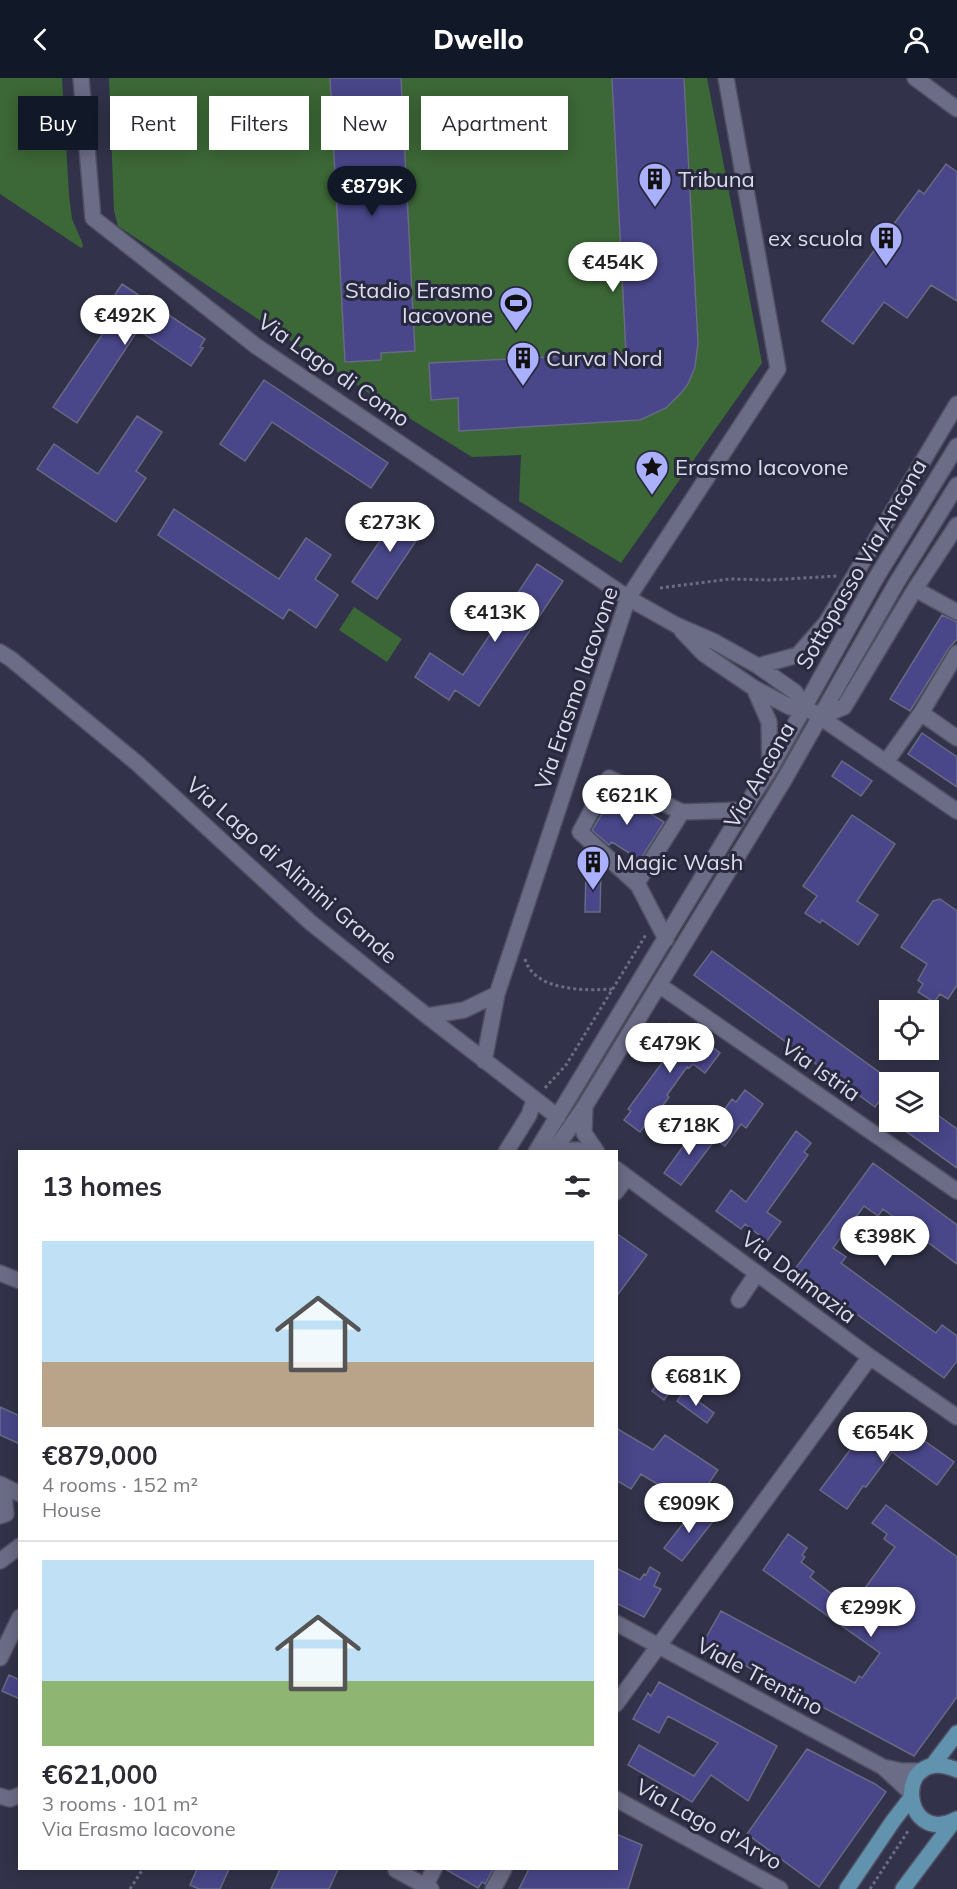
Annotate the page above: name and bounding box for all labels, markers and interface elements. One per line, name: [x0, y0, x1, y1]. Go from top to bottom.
text: Dwello: [433, 22, 524, 56]
icon: back: [24, 23, 57, 56]
icon: person: [900, 23, 933, 56]
chip: Buy: [18, 96, 98, 150]
chip: Rent: [110, 96, 197, 150]
chip: Filters: [209, 96, 309, 150]
chip: New: [321, 96, 409, 150]
chip: Apartment: [421, 96, 568, 150]
building icon: Tribuna: [637, 161, 673, 208]
place label: Tribuna: [678, 165, 755, 193]
pin: €879K: [330, 166, 414, 217]
text: €879K: [341, 173, 403, 198]
building icon: ex scuola: [868, 220, 904, 267]
place label: ex scuola: [768, 224, 863, 252]
pin: €454K: [571, 242, 655, 293]
text: €454K: [582, 249, 644, 274]
place label: Stadio Erasmo Iacovone: [345, 276, 493, 329]
sports icon: Stadio Erasmo Iacovone: [498, 285, 534, 332]
pin: €492K: [83, 295, 167, 346]
text: €492K: [94, 302, 156, 327]
street label: Via Lago di Como: [253, 307, 415, 433]
building icon: Curva Nord: [505, 340, 541, 387]
place label: Curva Nord: [546, 344, 663, 372]
place icon: Erasmo Iacovone: [634, 449, 670, 496]
place label: Erasmo Iacovone: [675, 453, 848, 481]
street label: Sottopasso Via Ancona: [789, 454, 933, 674]
pin: €273K: [348, 502, 432, 553]
text: €273K: [359, 509, 421, 534]
street label: Via Erasmo Iacovone: [528, 583, 624, 793]
pin: €413K: [453, 592, 537, 643]
text: €413K: [464, 599, 526, 624]
street label: Via Ancona: [717, 717, 801, 833]
street label: Via Lago di Alimini Grande: [181, 771, 403, 969]
pin: €621K: [585, 775, 669, 826]
text: €621K: [596, 782, 658, 807]
building icon: Magic Wash: [575, 844, 611, 891]
place label: Magic Wash: [616, 848, 743, 876]
map controls: [879, 1000, 939, 1132]
button: locate: [879, 1000, 939, 1060]
pin: €479K: [628, 1023, 712, 1074]
text: €479K: [639, 1030, 701, 1055]
street label: Via Istria: [776, 1033, 866, 1107]
button: layers: [879, 1072, 939, 1132]
pin: €718K: [647, 1105, 731, 1156]
text: €718K: [658, 1112, 720, 1137]
text: 13 homes: [42, 1170, 162, 1203]
icon: filters: [561, 1170, 594, 1203]
pin: €398K: [843, 1216, 927, 1267]
text: €398K: [854, 1223, 916, 1248]
street label: Via Dalmazia: [736, 1225, 862, 1329]
icon: home: [264, 1280, 372, 1388]
pin: €681K: [654, 1356, 738, 1407]
text: €681K: [665, 1363, 727, 1388]
pin: €654K: [841, 1412, 925, 1463]
text: €654K: [852, 1419, 914, 1444]
text: €879,000: [42, 1439, 158, 1472]
text: 4 rooms · 152 m²: [42, 1472, 198, 1497]
pin: €909K: [647, 1483, 731, 1534]
text: €909K: [658, 1490, 720, 1515]
text: House: [42, 1497, 101, 1522]
pin: €299K: [829, 1587, 913, 1638]
text: €299K: [840, 1594, 902, 1619]
icon: home: [264, 1599, 372, 1707]
street label: Viale Trentino: [692, 1631, 828, 1721]
text: €621,000: [42, 1758, 158, 1791]
street label: Via Lago d'Arvo: [631, 1772, 787, 1876]
text: 3 rooms · 101 m²: [42, 1791, 198, 1816]
text: Via Erasmo Iacovone: [42, 1816, 236, 1841]

